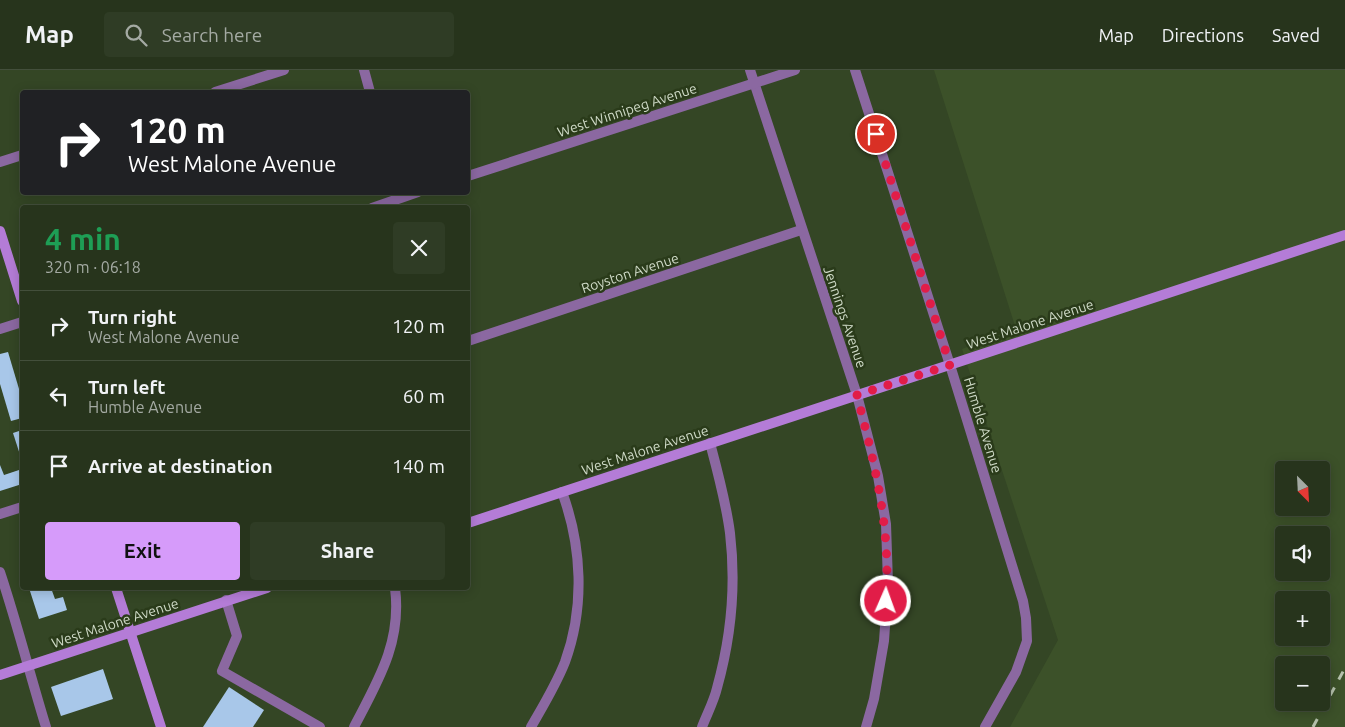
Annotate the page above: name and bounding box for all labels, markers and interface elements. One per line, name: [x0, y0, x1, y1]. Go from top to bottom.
search box: [104, 12, 454, 57]
text: Map: [25, 21, 74, 48]
icon: search: [122, 21, 150, 49]
text: Search here: [162, 24, 262, 46]
text: Map: [1098, 25, 1134, 45]
text: Directions: [1162, 25, 1244, 45]
text: Saved: [1272, 25, 1320, 45]
street label: West Winnipeg Avenue: [555, 80, 699, 140]
icon: right: [45, 110, 110, 175]
text: 120 m: [128, 110, 226, 150]
pin: [855, 113, 897, 155]
icon: arrive: [862, 120, 890, 148]
text: West Malone Avenue: [128, 151, 336, 176]
text: 4 min: [45, 222, 121, 256]
button: close: [393, 222, 445, 274]
street label: Royston Avenue: [579, 250, 681, 296]
text: 320 m · 06:18: [45, 258, 141, 276]
street label: Jennings Avenue: [820, 264, 870, 370]
street label: West Malone Avenue: [964, 296, 1096, 352]
text: Turn right: [88, 306, 176, 328]
icon: right: [45, 312, 73, 340]
text: 120 m: [392, 315, 445, 337]
text: West Malone Avenue: [88, 328, 240, 346]
street label: Humble Avenue: [961, 375, 1005, 475]
text: Turn left: [88, 376, 166, 398]
icon: left: [45, 382, 73, 410]
text: 60 m: [403, 385, 445, 407]
text: Humble Avenue: [88, 398, 202, 416]
street label: West Malone Avenue: [579, 422, 711, 478]
icon: arrive: [45, 452, 73, 480]
text: Arrive at destination: [88, 455, 273, 477]
text: 140 m: [392, 455, 445, 477]
north arrow: [1275, 461, 1330, 516]
map controls: [1275, 461, 1330, 711]
button: Exit: [45, 522, 240, 580]
button: Share: [250, 522, 445, 580]
button: sound: [1275, 526, 1330, 581]
position arrow: [859, 574, 911, 626]
button: +: [1275, 591, 1330, 646]
street label: West Malone Avenue: [49, 595, 181, 651]
button: −: [1275, 656, 1330, 711]

